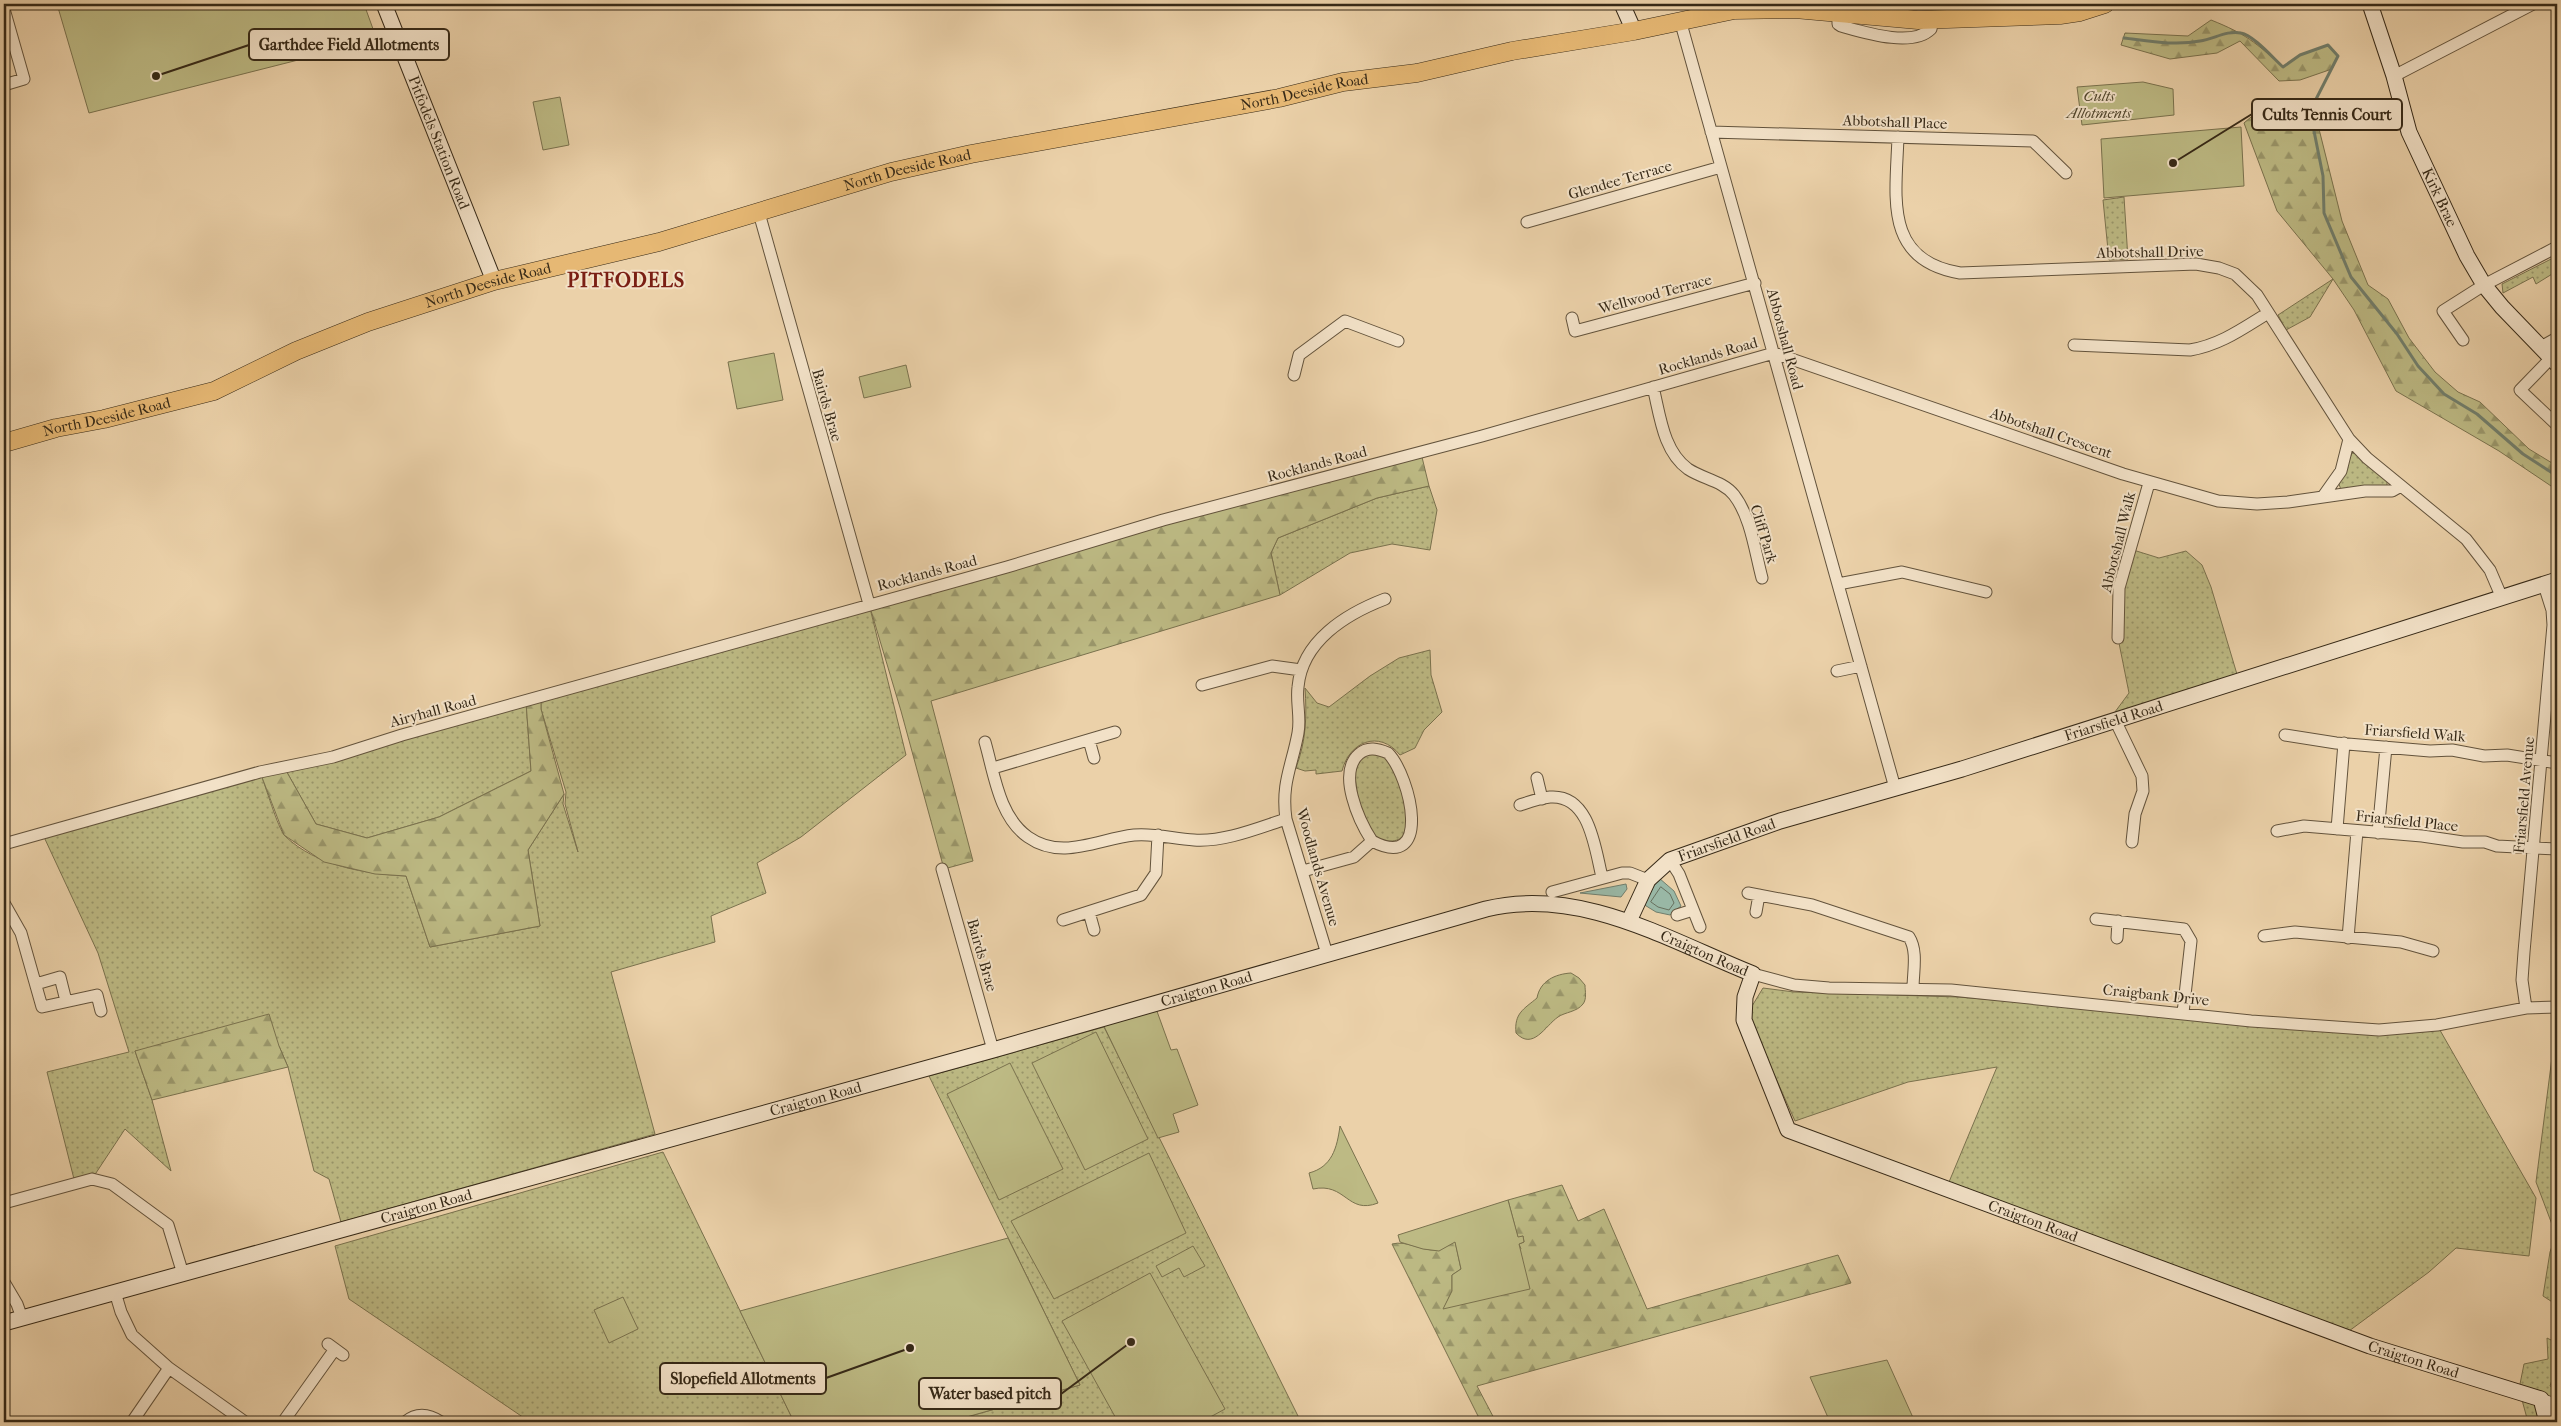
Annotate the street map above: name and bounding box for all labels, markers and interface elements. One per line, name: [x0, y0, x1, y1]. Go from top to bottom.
callout: Garthdee Field Allotments: [249, 29, 449, 60]
text: Garthdee Field Allotments: [259, 35, 439, 54]
street label: North Deeside Road: [1239, 70, 1370, 114]
street label: Pitfodels Station Road: [404, 73, 474, 213]
park label: Cults Allotments: [2065, 87, 2131, 122]
callout: Cults Tennis Court: [2252, 99, 2402, 130]
text: Cults Tennis Court: [2262, 105, 2392, 124]
street label: Abbotshall Place: [1841, 111, 1948, 133]
street label: North Deeside Road: [842, 145, 973, 195]
street label: Glendee Terrace: [1566, 156, 1674, 203]
street label: Kirk Brae: [2418, 165, 2461, 230]
street label: Abbotshall Drive: [2095, 242, 2204, 262]
street label: North Deeside Road: [423, 259, 554, 312]
district label: PITFODELS: [567, 269, 685, 292]
street label: Wellwood Terrace: [1595, 270, 1714, 318]
street label: Abbotshall Road: [1763, 285, 1807, 392]
street label: Rocklands Road: [1656, 333, 1761, 379]
street label: Bairds Brae: [808, 367, 846, 444]
street label: North Deeside Road: [41, 393, 173, 440]
street label: Abbotshall Crescent: [1987, 403, 2115, 463]
street label: Rocklands Road: [1265, 442, 1370, 486]
street label: Abbotshall Walk: [2097, 490, 2139, 595]
street label: Cliff Park: [1747, 502, 1782, 566]
street label: Rocklands Road: [875, 551, 980, 595]
street label: Airyhall Road: [387, 691, 479, 731]
street label: Friarsfield Road: [2062, 697, 2166, 745]
street label: Friarsfield Walk: [2364, 720, 2466, 746]
street label: Friarsfield Avenue: [2510, 735, 2538, 854]
street label: Woodlands Avenue: [1292, 805, 1344, 929]
street label: Friarsfield Place: [2355, 807, 2460, 835]
street label: Friarsfield Road: [1675, 814, 1779, 866]
street label: Bairds Brae: [963, 917, 1001, 994]
street label: Craigton Road: [1658, 926, 1752, 981]
street label: Craigton Road: [1159, 967, 1255, 1011]
street label: Craigbank Drive: [2102, 980, 2211, 1010]
street label: Craigton Road: [768, 1078, 864, 1120]
street label: Craigton Road: [378, 1185, 475, 1228]
street label: Craigton Road: [1986, 1196, 2081, 1246]
street label: Craigton Road: [2366, 1337, 2462, 1382]
callout: Slopefield Allotments: [660, 1363, 826, 1394]
text: Slopefield Allotments: [670, 1369, 816, 1389]
callout: Water based pitch: [919, 1378, 1061, 1409]
text: Water based pitch: [928, 1384, 1052, 1404]

